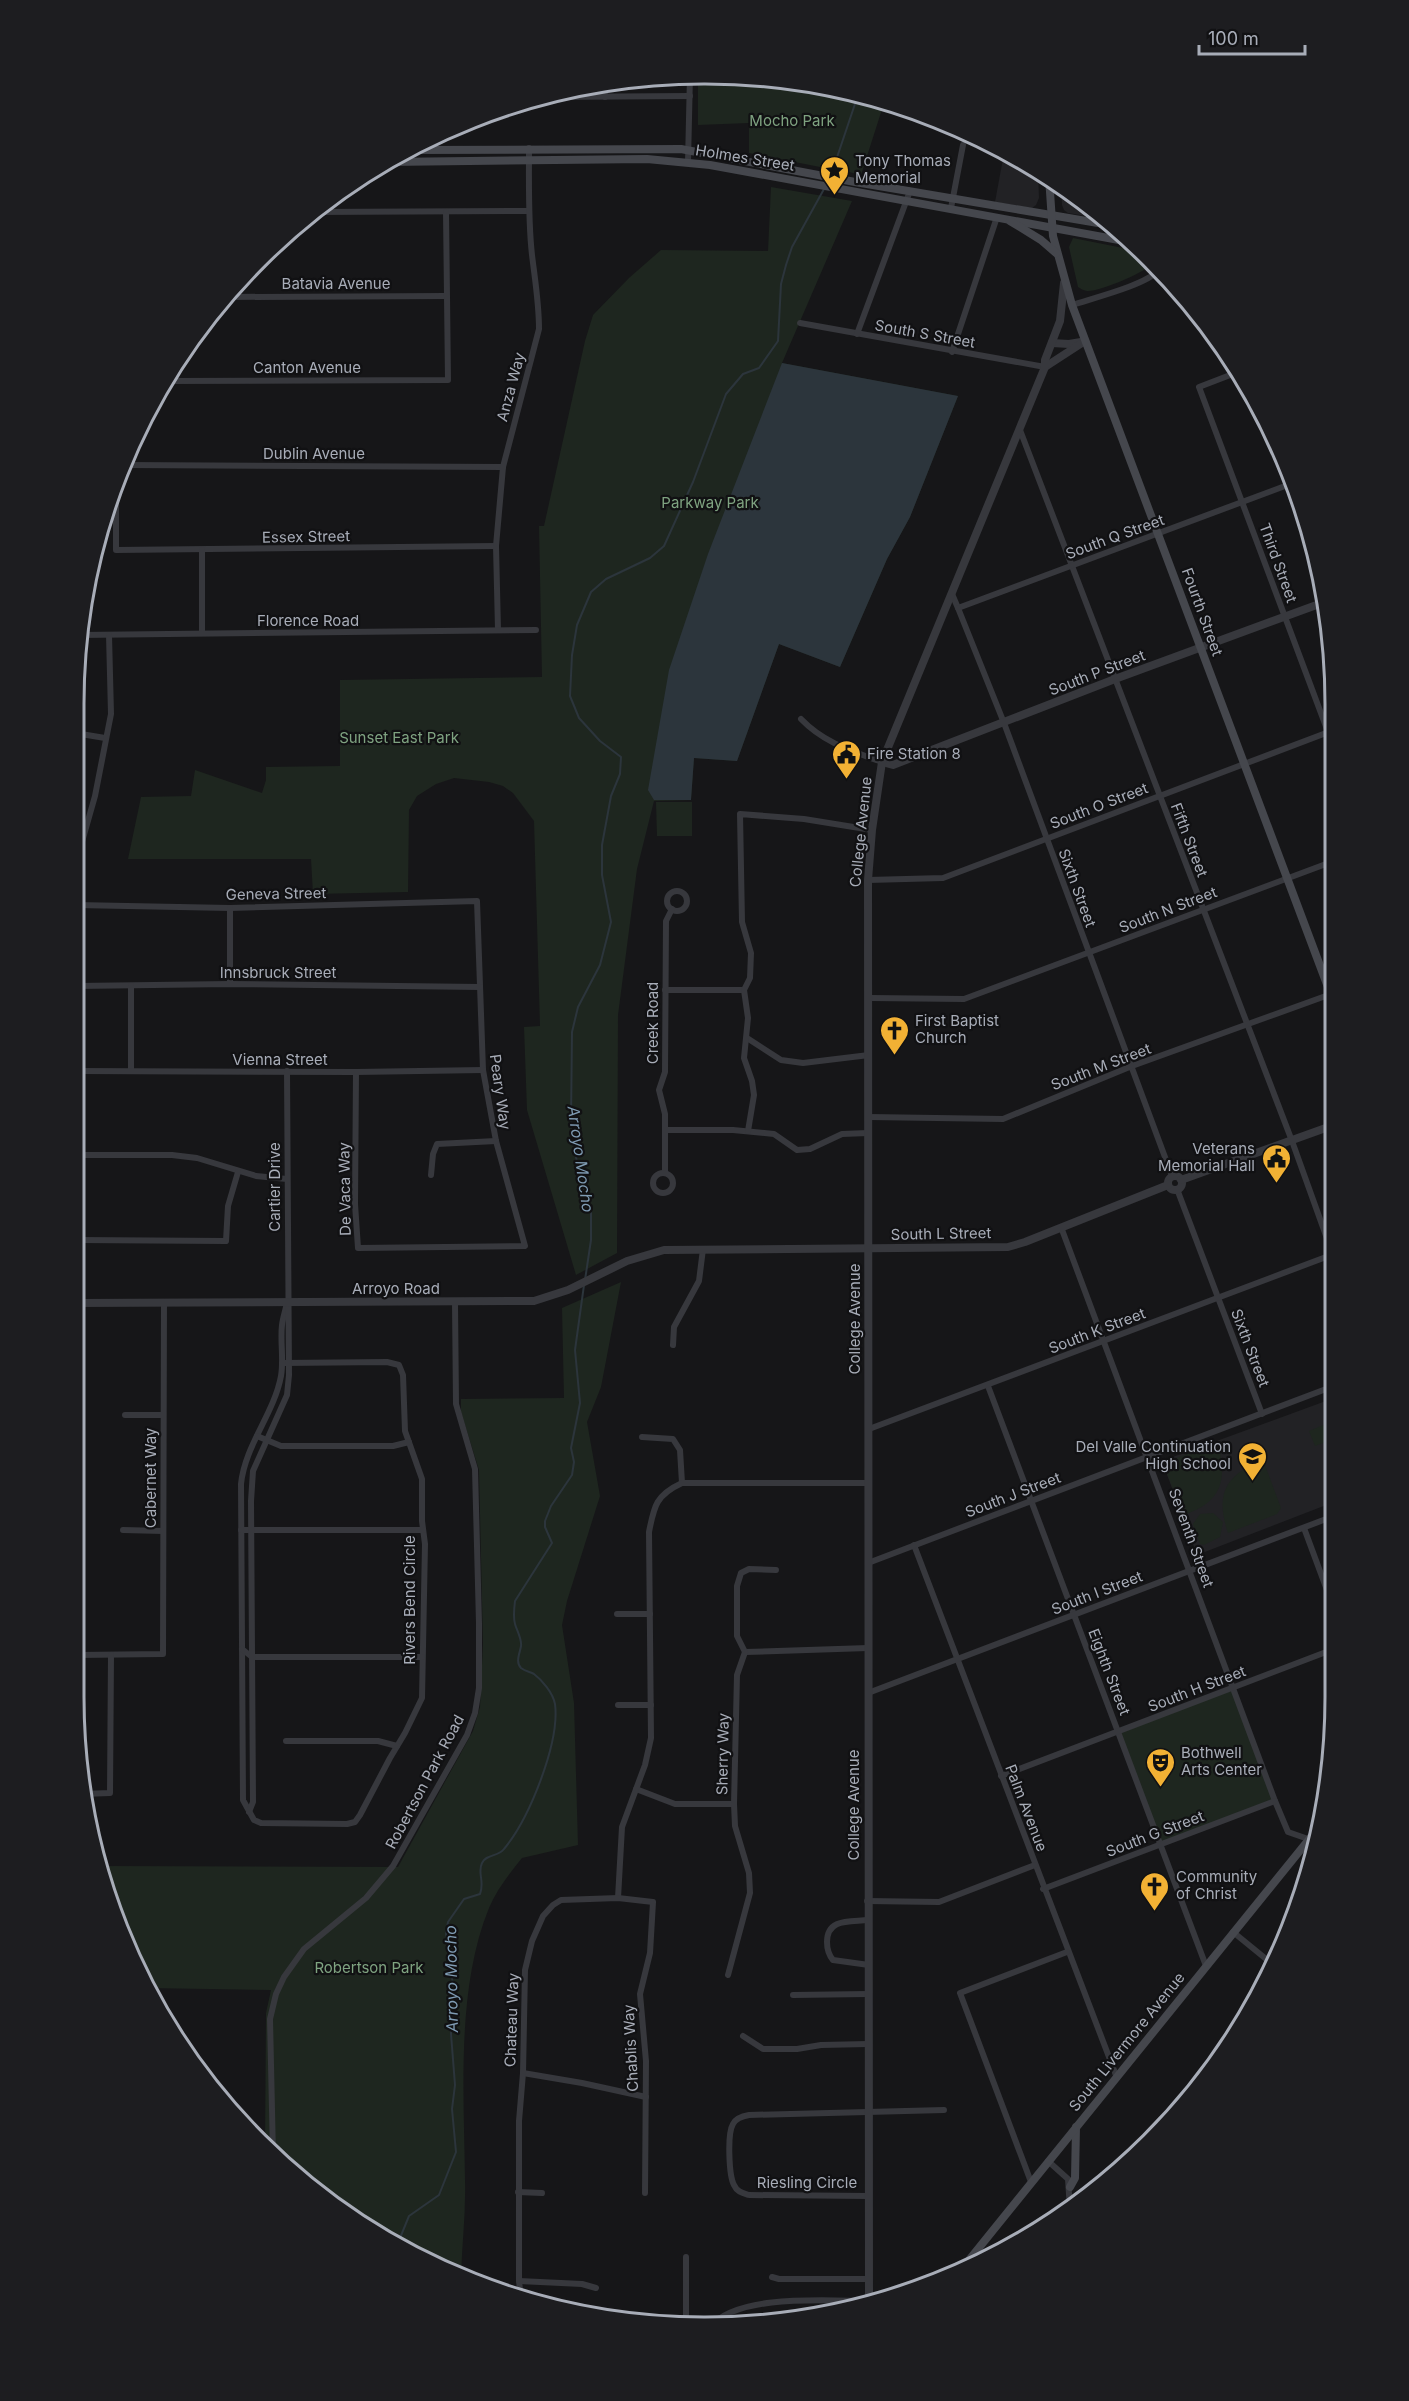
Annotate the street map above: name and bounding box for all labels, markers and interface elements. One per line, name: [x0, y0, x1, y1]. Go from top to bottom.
scale bar: [1199, 18, 1306, 56]
text: 100 m: [1208, 28, 1259, 49]
park label: Mocho Park: [749, 111, 835, 130]
street label: Holmes Street: [694, 140, 796, 175]
place label: Tony Thomas Memorial: [855, 151, 951, 187]
place icon: Tony Thomas Memorial: [818, 154, 850, 196]
street label: Batavia Avenue: [282, 274, 390, 293]
street label: South S Street: [873, 315, 977, 352]
street label: Anza Way: [492, 350, 529, 424]
street label: Canton Avenue: [253, 358, 361, 377]
street label: Dublin Avenue: [263, 444, 365, 463]
park label: Parkway Park: [661, 493, 759, 512]
street label: South Q Street: [1063, 510, 1167, 563]
street label: Third Street: [1255, 520, 1302, 605]
street label: Essex Street: [262, 526, 350, 547]
street label: Fourth Street: [1178, 565, 1227, 659]
street label: Florence Road: [257, 611, 359, 630]
street label: South P Street: [1046, 645, 1148, 700]
park label: Sunset East Park: [339, 728, 460, 747]
public building icon: Fire Station 8: [830, 738, 862, 780]
place label: Fire Station 8: [867, 744, 961, 763]
street label: College Avenue: [845, 776, 876, 888]
street label: South O Street: [1047, 778, 1151, 833]
street label: Fifth Street: [1167, 800, 1212, 880]
street label: Sixth Street: [1055, 846, 1100, 930]
street label: South N Street: [1116, 882, 1220, 937]
street label: Geneva Street: [226, 883, 327, 904]
street label: Innsbruck Street: [220, 963, 336, 982]
street label: Creek Road: [643, 982, 662, 1064]
place label: First Baptist Church: [915, 1011, 999, 1047]
church icon: First Baptist Church: [878, 1014, 910, 1056]
street label: South M Street: [1048, 1039, 1154, 1094]
street label: Vienna Street: [232, 1050, 328, 1069]
street label: Peary Way: [486, 1053, 515, 1131]
water label: Arroyo Mocho: [563, 1103, 598, 1214]
place label: Veterans Memorial Hall: [1158, 1139, 1255, 1175]
street label: De Vaca Way: [334, 1141, 355, 1236]
street label: Cartier Drive: [265, 1142, 284, 1232]
public building icon: Veterans Memorial Hall: [1260, 1142, 1292, 1184]
street label: South L Street: [891, 1223, 991, 1244]
street label: College Avenue: [845, 1264, 864, 1374]
street label: Arroyo Road: [352, 1279, 440, 1298]
street label: South K Street: [1046, 1303, 1148, 1358]
street label: Sixth Street: [1227, 1306, 1274, 1390]
street label: Cabernet Way: [141, 1427, 160, 1528]
place label: Del Valle Continuation High School: [1075, 1437, 1231, 1473]
school or university icon: Del Valle Continuation High School: [1236, 1440, 1268, 1482]
street label: South J Street: [962, 1468, 1063, 1521]
street label: Seventh Street: [1165, 1486, 1218, 1590]
street label: Rivers Bend Circle: [400, 1535, 419, 1665]
street label: South I Street: [1049, 1566, 1145, 1619]
street label: Eighth Street: [1084, 1626, 1135, 1718]
street label: South H Street: [1145, 1661, 1248, 1716]
street label: Robertson Park Road: [381, 1711, 468, 1852]
street label: Sherry Way: [712, 1712, 733, 1795]
place label: Bothwell Arts Center: [1181, 1743, 1262, 1779]
theatre icon: Bothwell Arts Center: [1144, 1746, 1176, 1788]
street label: College Avenue: [844, 1750, 863, 1860]
street label: Palm Avenue: [1001, 1762, 1052, 1854]
street label: South G Street: [1103, 1806, 1206, 1861]
place label: Community of Christ: [1176, 1867, 1258, 1903]
church icon: Community of Christ: [1139, 1870, 1171, 1912]
water label: Arroyo Mocho: [440, 1925, 462, 2034]
park label: Robertson Park: [314, 1958, 424, 1977]
street label: South Livermore Avenue: [1065, 1968, 1189, 2115]
street label: Chateau Way: [500, 1972, 523, 2067]
street label: Chablis Way: [619, 2003, 642, 2092]
street label: Riesling Circle: [757, 2173, 857, 2192]

